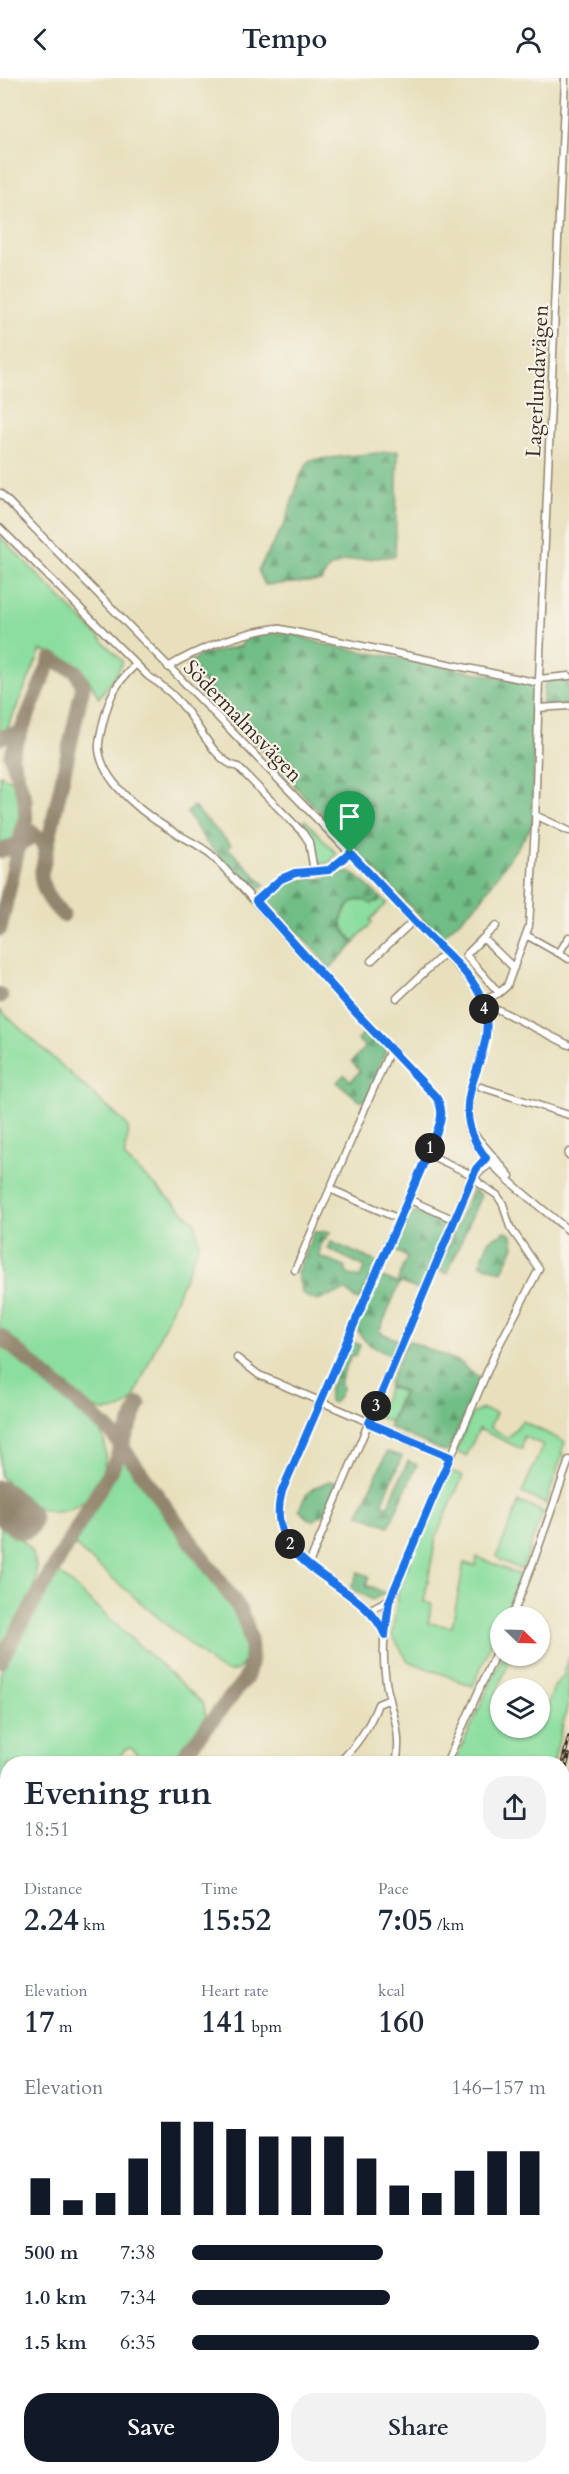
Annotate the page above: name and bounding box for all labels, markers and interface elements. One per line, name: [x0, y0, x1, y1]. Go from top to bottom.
text: Tempo: [242, 21, 327, 58]
icon: back: [24, 23, 57, 56]
icon: person: [512, 23, 545, 56]
street label: Lagerlundavägen: [519, 304, 556, 458]
street label: Södermalmsvägen: [177, 654, 309, 789]
pin: [324, 791, 375, 853]
icon: arrive: [333, 800, 366, 833]
pin: 4: [469, 994, 499, 1024]
text: 4: [480, 998, 488, 1020]
pin: 1: [415, 1133, 445, 1163]
text: 1: [426, 1137, 434, 1159]
pin: 3: [361, 1391, 391, 1421]
text: 3: [372, 1395, 380, 1417]
pin: 2: [275, 1529, 305, 1559]
text: 2: [286, 1533, 294, 1555]
north arrow: [490, 1606, 550, 1666]
map controls: [490, 1606, 550, 1738]
button: layers: [490, 1678, 550, 1738]
text: Evening run: [24, 1771, 212, 1816]
button: share: [483, 1776, 546, 1839]
text: 18:51: [24, 1816, 70, 1843]
text: Distance: [24, 1878, 82, 1900]
text: Time: [201, 1878, 238, 1900]
text: Pace: [378, 1878, 409, 1900]
text: 2.24: [24, 1900, 79, 1941]
text: 15:52: [201, 1900, 271, 1941]
text: 7:05: [378, 1900, 433, 1941]
text: km: [79, 1914, 105, 1936]
text: /km: [433, 1914, 464, 1936]
text: Elevation: [24, 1980, 88, 2002]
text: Heart rate: [201, 1980, 269, 2002]
text: kcal: [378, 1980, 405, 2002]
text: 17: [24, 2002, 55, 2043]
text: 141: [201, 2002, 247, 2043]
text: 160: [378, 2002, 424, 2043]
text: m: [55, 2016, 73, 2038]
text: bpm: [247, 2016, 282, 2038]
text: Elevation: [24, 2074, 103, 2101]
text: 146–157 m: [451, 2074, 546, 2101]
text: 500 m: [24, 2239, 79, 2266]
text: 7:38: [120, 2239, 156, 2266]
text: 1.0 km: [24, 2284, 87, 2311]
text: 7:34: [120, 2284, 156, 2311]
text: 1.5 km: [24, 2329, 87, 2356]
text: 6:35: [120, 2329, 156, 2356]
button: Save: [24, 2393, 279, 2462]
button: Share: [291, 2393, 546, 2462]

